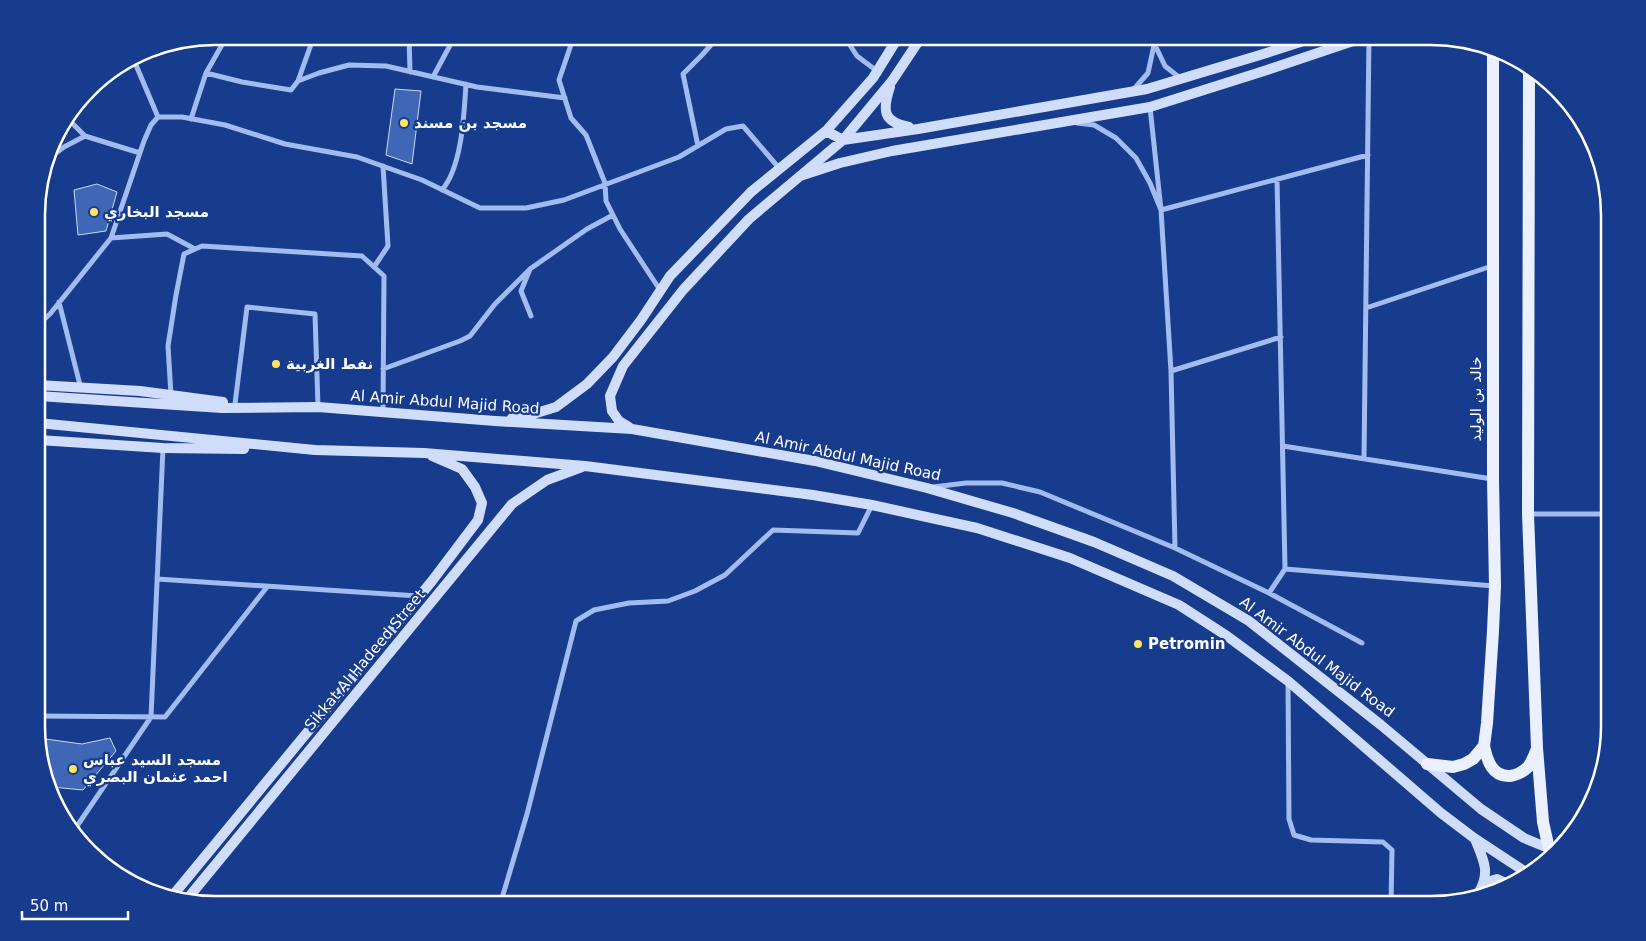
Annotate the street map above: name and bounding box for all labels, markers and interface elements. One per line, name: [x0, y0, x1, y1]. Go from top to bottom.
place label: مسجد بن مسند: [414, 114, 527, 132]
marker: مسجد بن مسند: [398, 117, 410, 129]
place label: مسجد البخاري: [104, 203, 209, 222]
marker: مسجد البخاري: [88, 206, 100, 218]
place label: نفط الغربية: [286, 355, 373, 373]
street label: خالد بن الوليد: [1467, 357, 1485, 441]
marker: نفط الغربية: [270, 358, 282, 370]
street label: Al Amir Abdul Majid Road: [350, 386, 540, 418]
street label: Al Amir Abdul Majid Road: [754, 428, 942, 484]
street label: Sikkat Al Hadeed Street: [301, 586, 429, 734]
street label: Al Amir Abdul Majid Road: [1236, 593, 1398, 721]
place label: Petromin: [1148, 635, 1226, 653]
marker: Petromin: [1132, 638, 1144, 650]
place label: مسجد السيد عباس احمد عثمان البصري: [83, 751, 228, 787]
marker: مسجد السيد عباس احمد عثمان البصري: [67, 763, 79, 775]
scale bar: [22, 888, 129, 920]
text: 50 m: [30, 897, 68, 915]

